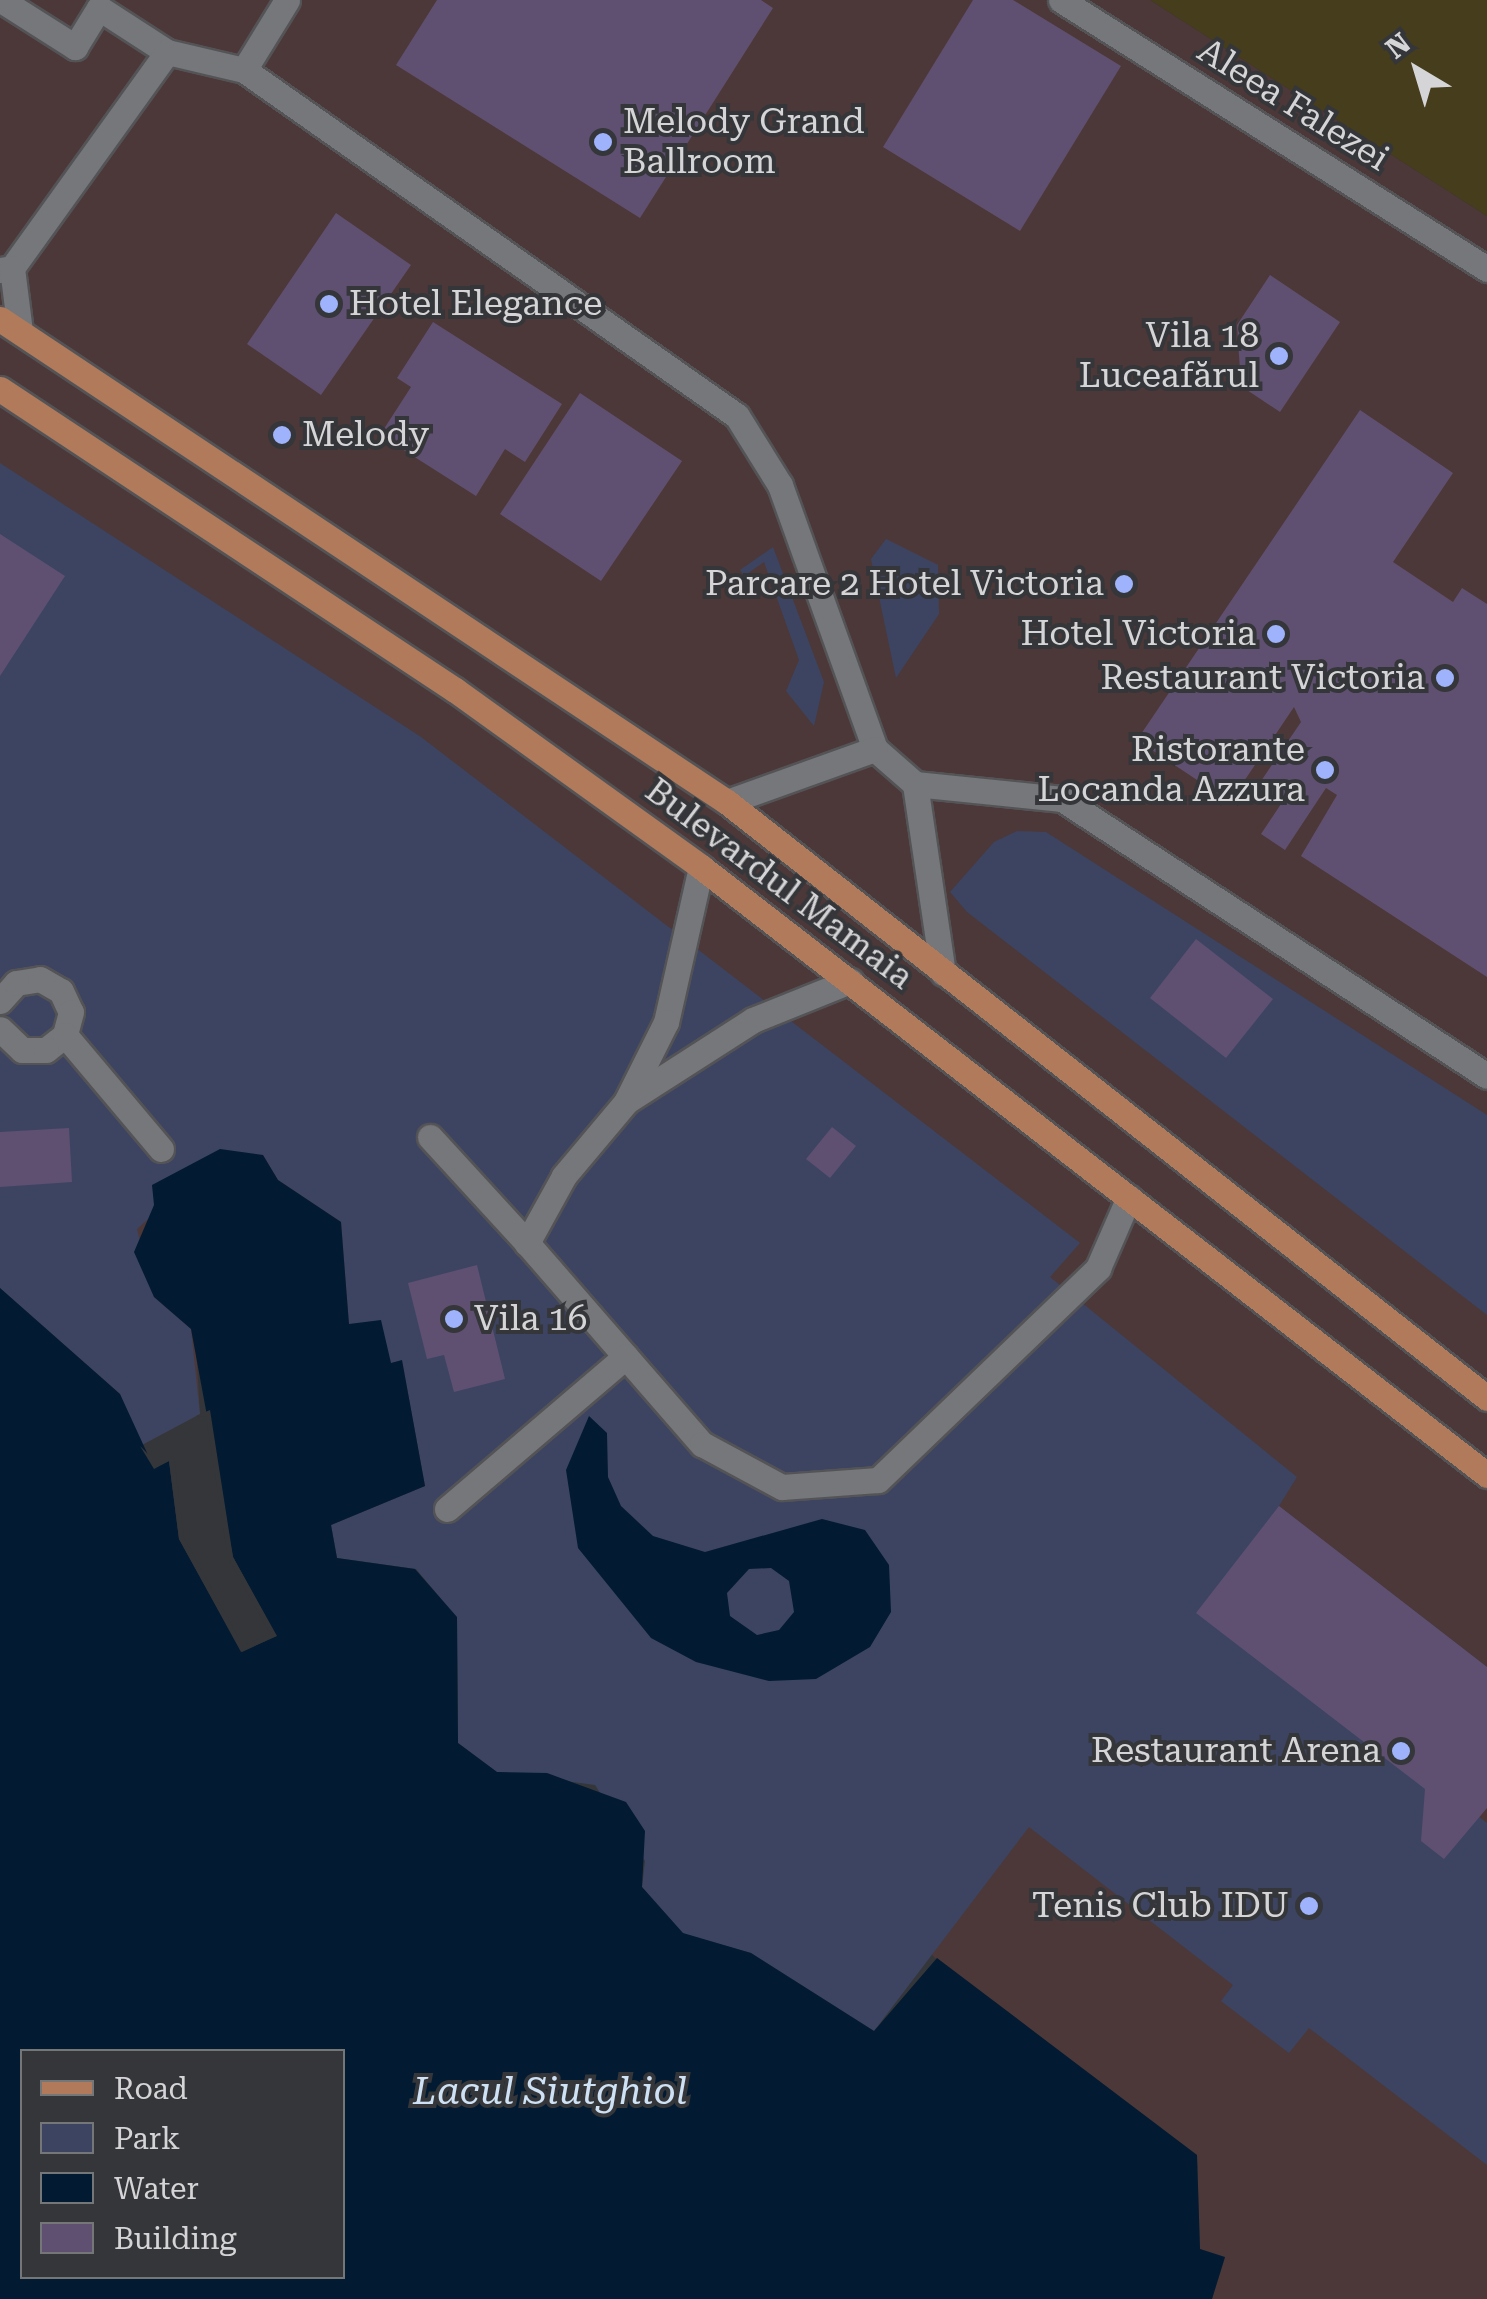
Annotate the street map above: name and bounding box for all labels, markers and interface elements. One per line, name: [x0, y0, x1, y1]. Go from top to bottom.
north arrow: [1367, 20, 1467, 120]
text: N: [1380, 26, 1417, 66]
street label: Aleea Falezei: [1190, 30, 1396, 180]
place label: Melody Grand Ballroom: [623, 101, 865, 183]
marker: Melody Grand Ballroom: [592, 131, 614, 153]
place label: Hotel Elegance: [349, 283, 603, 325]
marker: Hotel Elegance: [318, 293, 340, 315]
place label: Vila 18 Luceafărul: [1079, 315, 1259, 397]
marker: Vila 18 Luceafărul: [1268, 345, 1290, 367]
place label: Melody: [302, 414, 429, 456]
marker: Melody: [271, 424, 293, 446]
place label: Parcare 2 Hotel Victoria: [705, 563, 1104, 605]
marker: Parcare 2 Hotel Victoria: [1113, 573, 1135, 595]
place label: Hotel Victoria: [1021, 613, 1256, 655]
marker: Hotel Victoria: [1265, 623, 1287, 645]
place label: Restaurant Victoria: [1100, 657, 1425, 699]
marker: Restaurant Victoria: [1434, 667, 1456, 689]
place label: Ristorante Locanda Azzura: [1038, 729, 1305, 811]
marker: Ristorante Locanda Azzura: [1314, 759, 1336, 781]
street label: Bulevardul Mamaia: [637, 770, 921, 998]
place label: Vila 16: [474, 1298, 587, 1340]
marker: Vila 16: [443, 1308, 465, 1330]
place label: Restaurant Arena: [1091, 1730, 1381, 1772]
marker: Restaurant Arena: [1390, 1740, 1412, 1762]
place label: Tenis Club IDU: [1032, 1885, 1289, 1927]
marker: Tenis Club IDU: [1298, 1895, 1320, 1917]
legend: [20, 2049, 345, 2279]
water label: Lacul Siutghiol: [413, 2069, 687, 2115]
text: Road: [114, 2071, 188, 2106]
text: Park: [114, 2121, 180, 2156]
text: Water: [114, 2171, 199, 2206]
text: Building: [114, 2221, 237, 2256]

